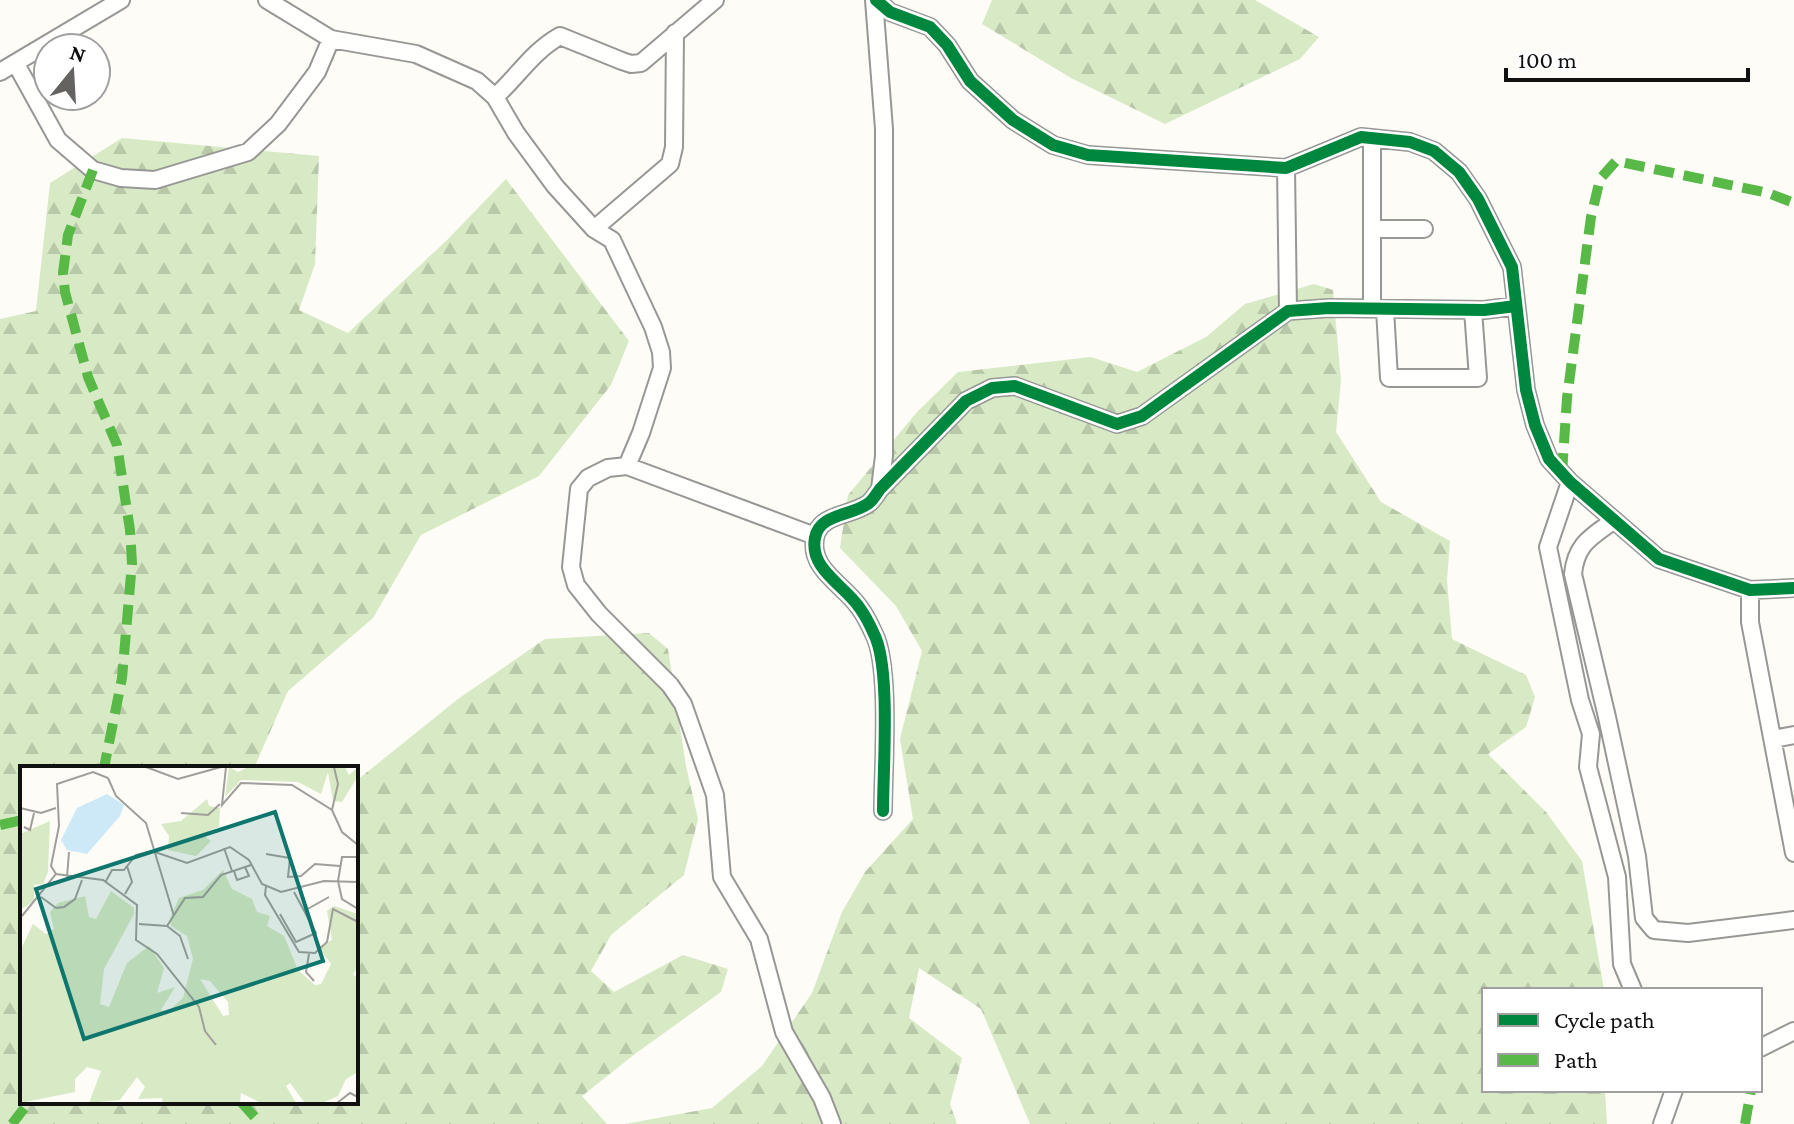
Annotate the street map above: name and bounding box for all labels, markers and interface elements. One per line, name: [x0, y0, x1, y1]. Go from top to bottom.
north arrow: [32, 32, 112, 112]
scale bar: [1506, 32, 1748, 82]
text: N: [67, 39, 89, 68]
text: 100 m: [1518, 46, 1577, 73]
inset map: [20, 766, 358, 1104]
legend: [1482, 988, 1762, 1092]
text: Cycle path: [1554, 1006, 1655, 1033]
text: Path: [1554, 1046, 1598, 1073]

